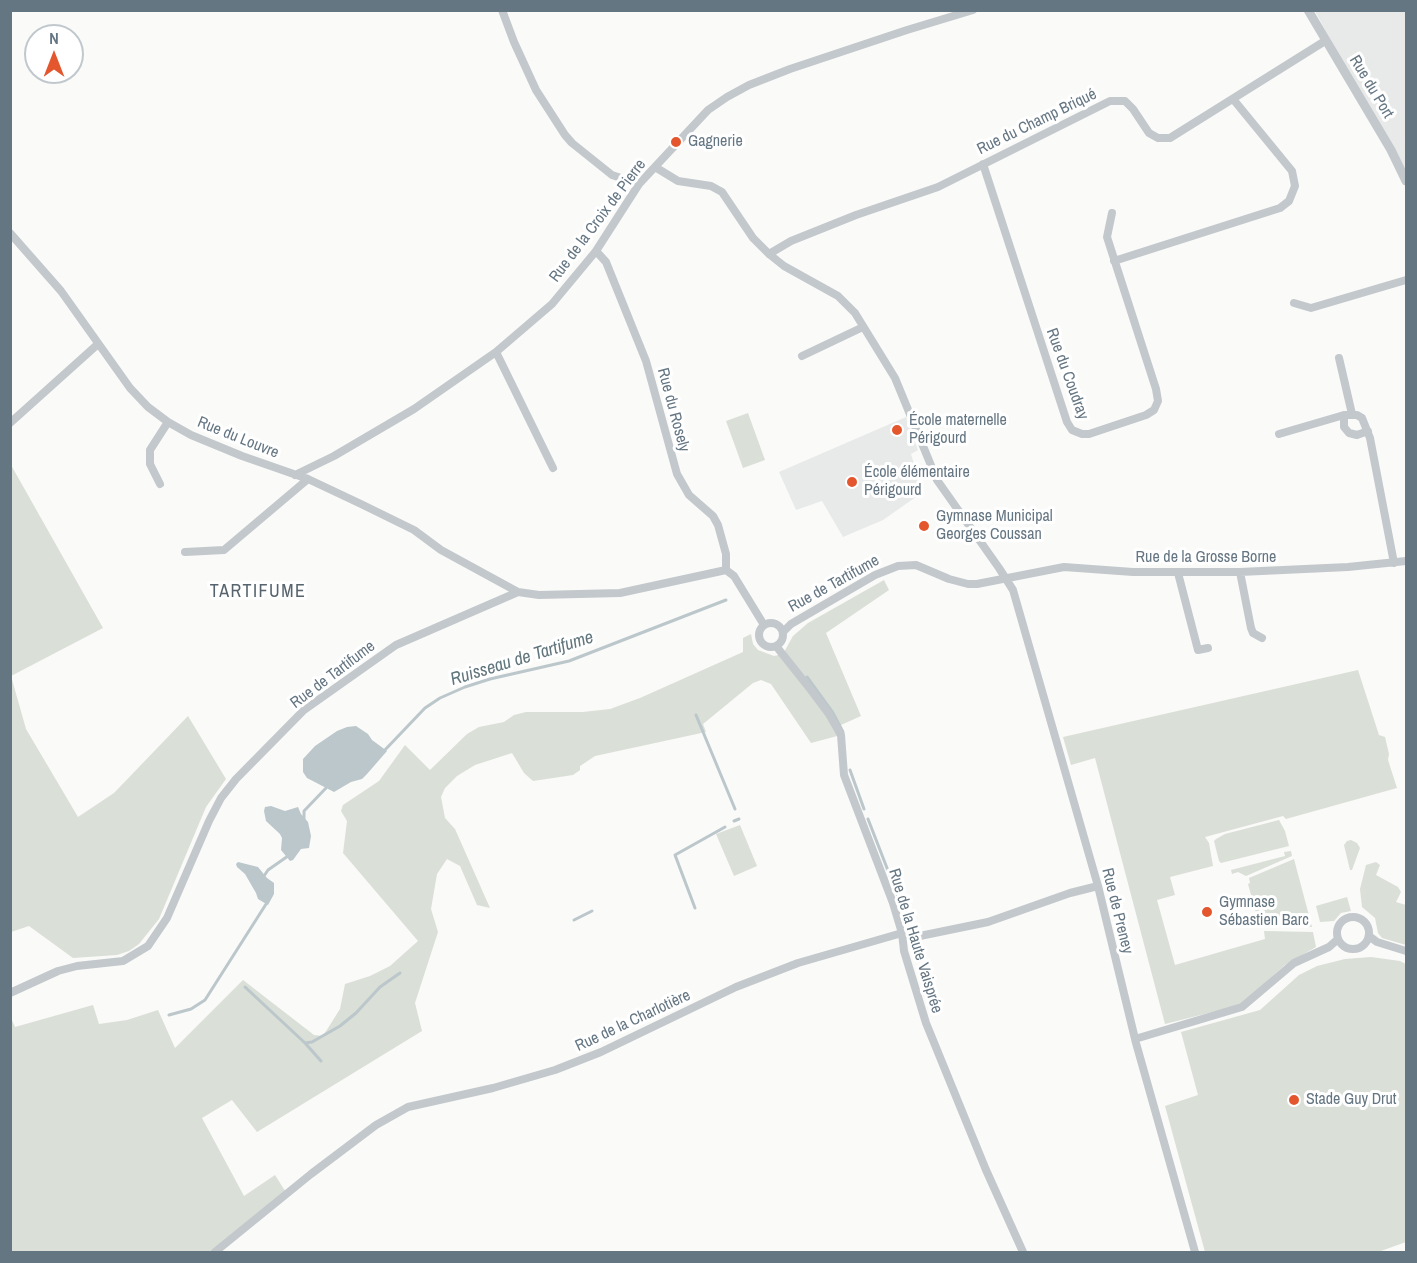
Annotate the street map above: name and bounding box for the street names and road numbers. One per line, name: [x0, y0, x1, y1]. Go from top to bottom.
street label: Rue du Port: [1345, 52, 1397, 122]
street label: Rue du Champ Briqué: [974, 85, 1100, 159]
street label: Rue de la Croix de Pierre: [546, 156, 650, 286]
street label: Rue du Coudray: [1042, 326, 1092, 422]
street label: Rue du Rosely: [653, 366, 693, 454]
street label: Rue du Louvre: [195, 413, 281, 463]
street label: Rue de la Grosse Borne: [1136, 548, 1276, 568]
street label: Rue de Tartifume: [785, 551, 883, 617]
street label: Rue de Tartifume: [287, 637, 379, 713]
street label: Rue de la Haute Vaisprée: [884, 866, 946, 1016]
street label: Rue de Preney: [1097, 866, 1137, 956]
street label: Rue de la Charlotière: [572, 986, 694, 1056]

